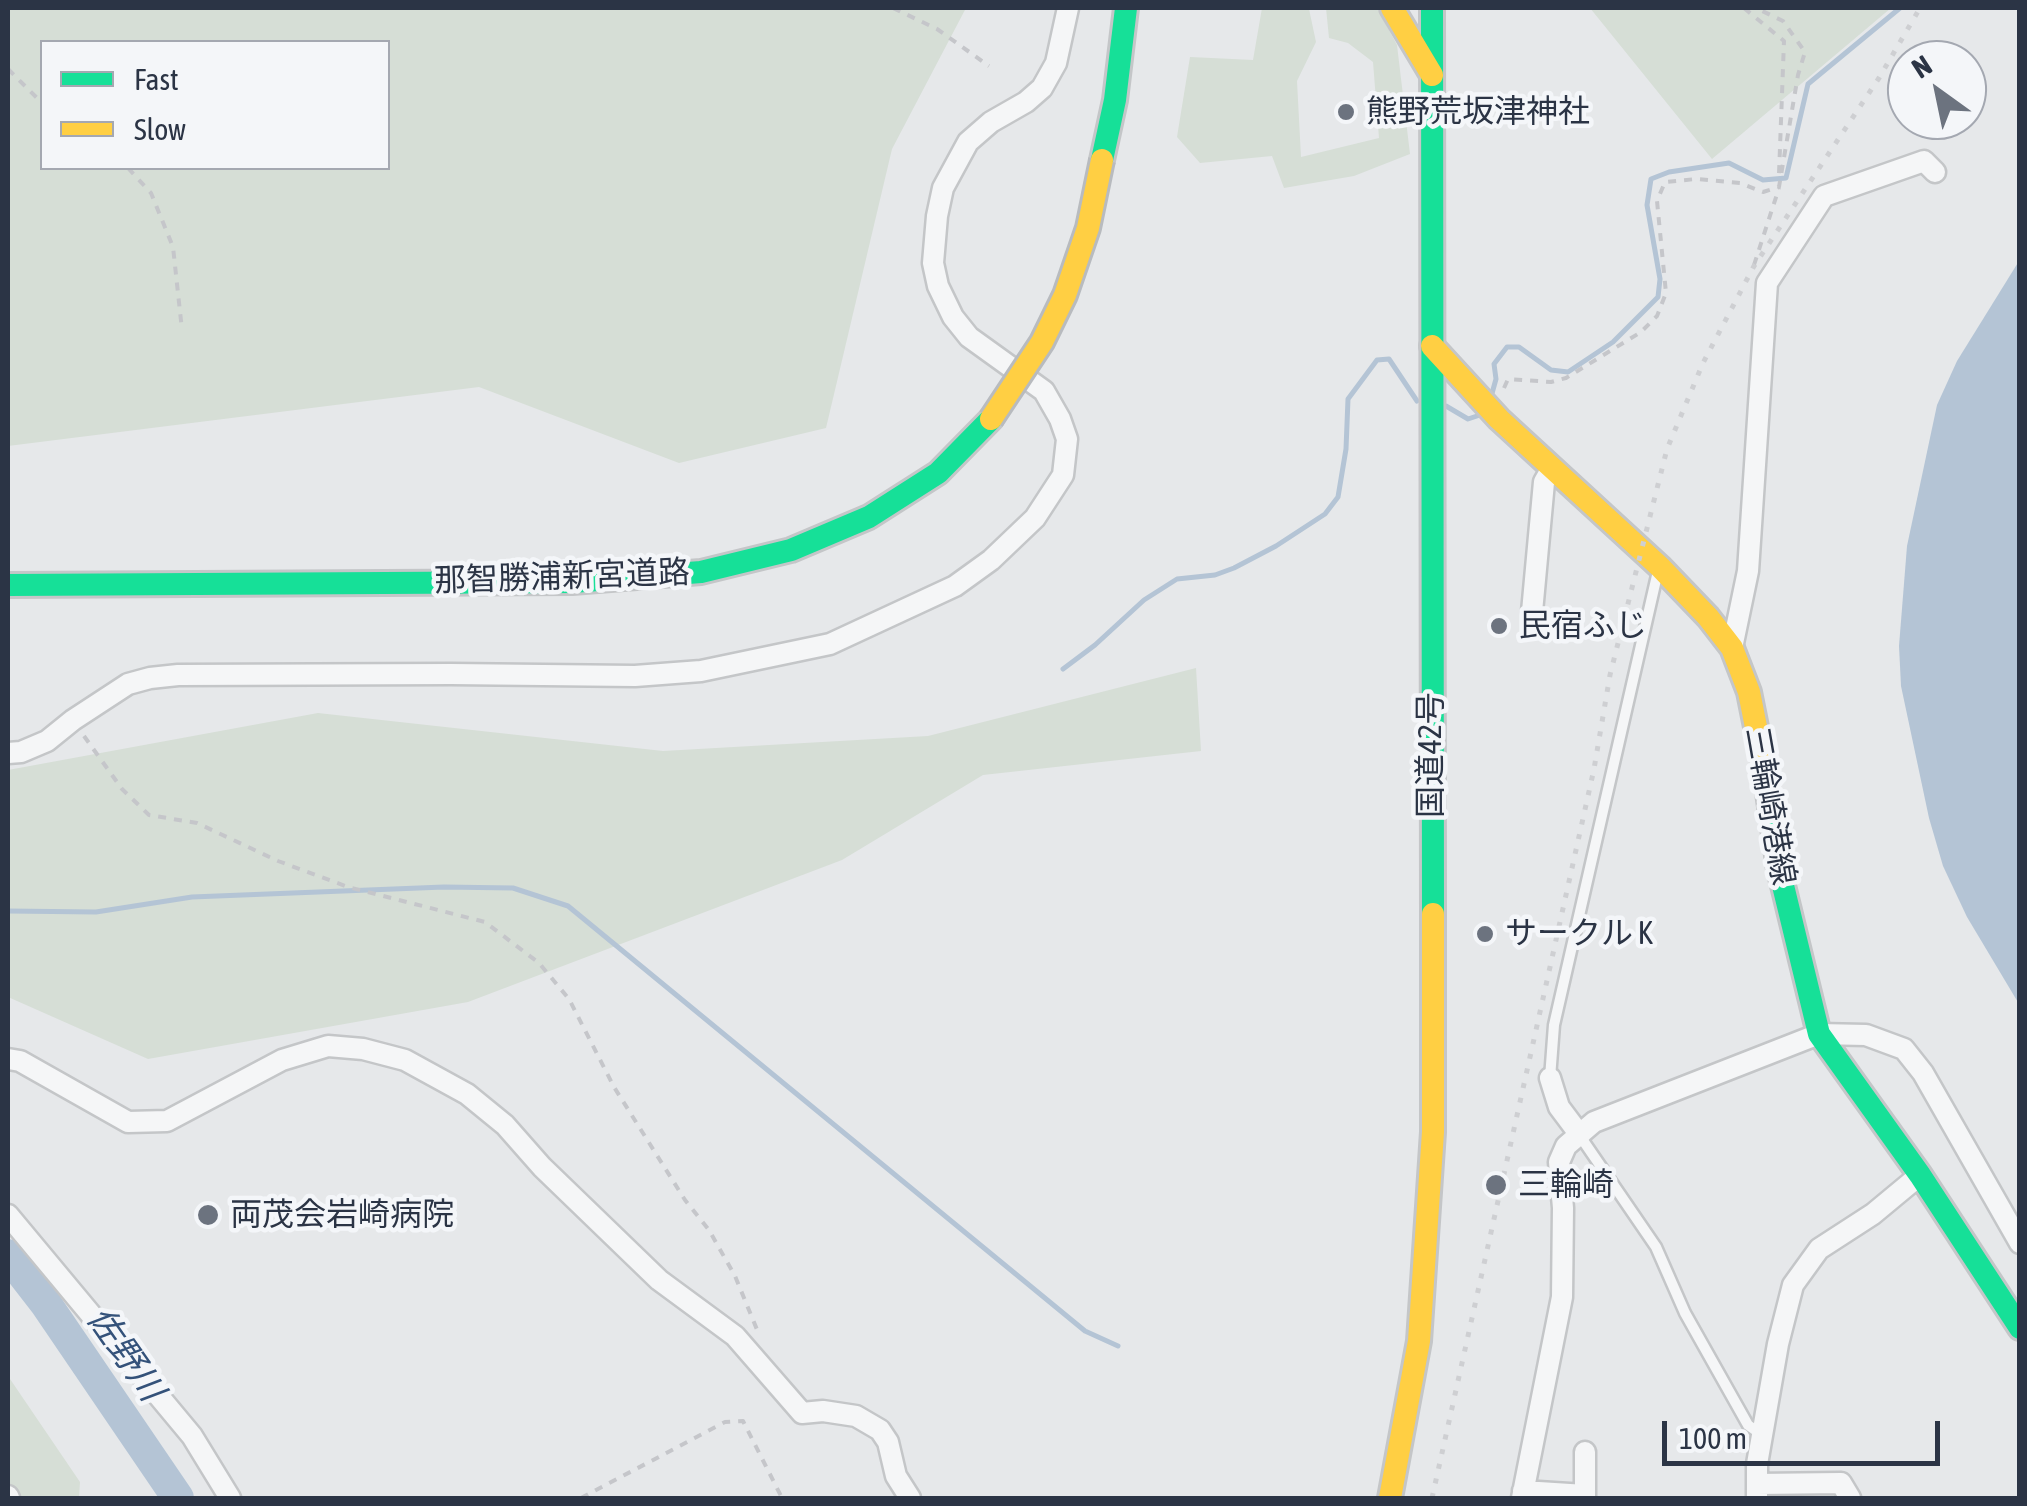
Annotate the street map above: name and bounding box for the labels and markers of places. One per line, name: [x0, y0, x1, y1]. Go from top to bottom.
place label: 熊野荒坂津神社: [1366, 93, 1590, 131]
marker: 熊野荒坂津神社: [1335, 101, 1357, 123]
place label: 民宿ふじ: [1519, 607, 1647, 645]
marker: 民宿ふじ: [1488, 615, 1510, 637]
place label: サークル K: [1505, 915, 1653, 953]
marker: サークル K: [1474, 923, 1496, 945]
place label: 三輪崎: [1518, 1166, 1614, 1204]
marker: 三輪崎: [1483, 1172, 1509, 1198]
place label: 両茂会岩崎病院: [230, 1196, 454, 1234]
marker: 両茂会岩崎病院: [195, 1202, 221, 1228]

